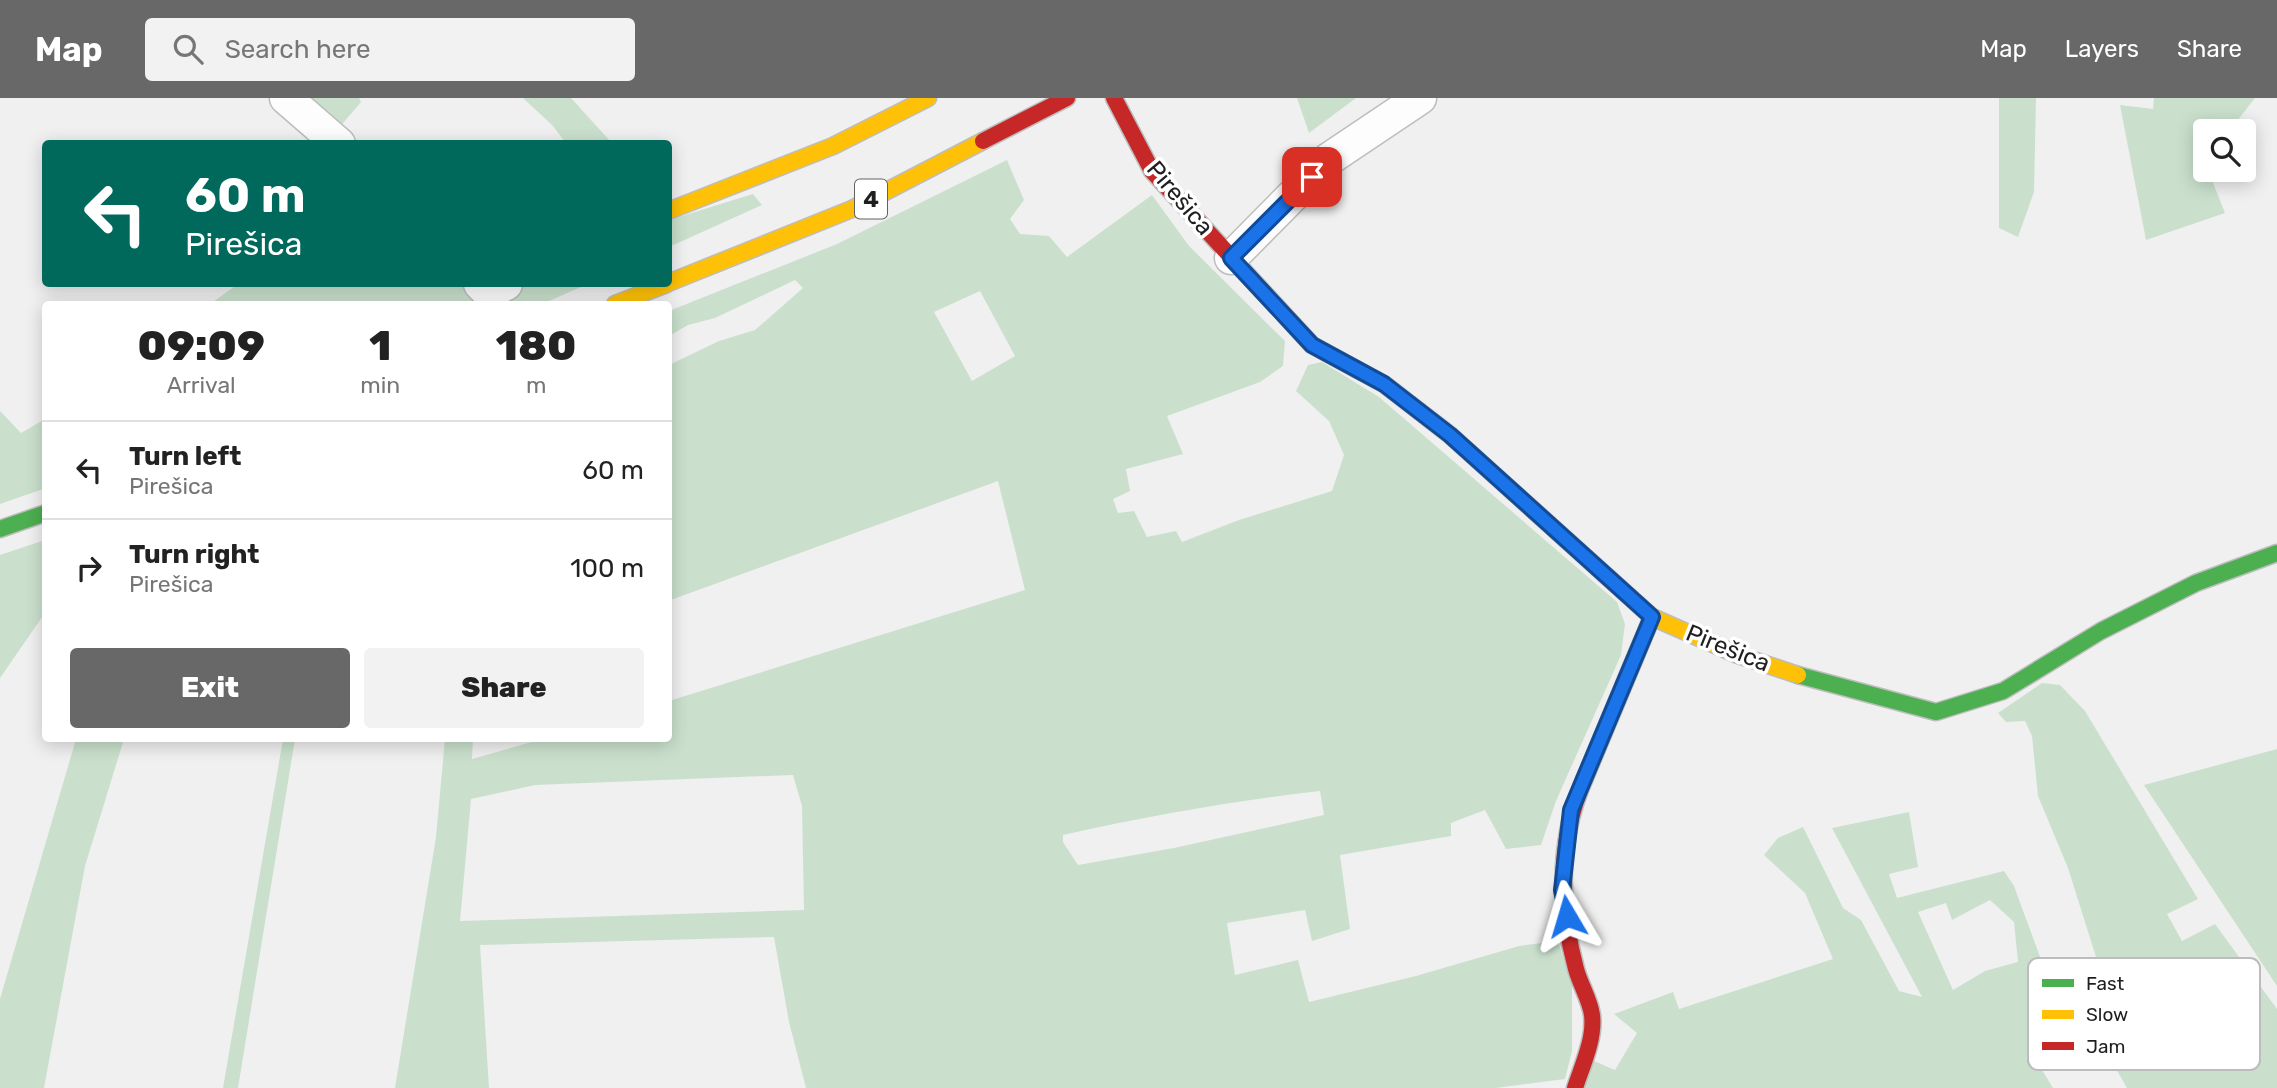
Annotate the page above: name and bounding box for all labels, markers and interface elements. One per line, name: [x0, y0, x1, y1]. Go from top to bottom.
search box: [145, 18, 635, 81]
text: Map: [35, 30, 103, 69]
icon: search: [169, 30, 207, 68]
text: Search here: [225, 34, 370, 65]
text: Map: [1980, 35, 2027, 63]
text: Layers: [2065, 35, 2139, 63]
text: Share: [2177, 35, 2242, 63]
map controls: [2193, 119, 2256, 182]
button: search: [2193, 119, 2256, 182]
pin: [1282, 147, 1342, 207]
street label: Pirešica: [1141, 155, 1219, 241]
icon: arrive: [1293, 158, 1331, 196]
text: 60 m: [185, 166, 306, 224]
icon: left: [70, 168, 161, 259]
road number: 4: [855, 180, 887, 218]
text: Pirešica: [185, 225, 302, 263]
text: 09:09: [138, 321, 265, 371]
text: 1: [369, 321, 391, 371]
text: 180: [496, 321, 576, 371]
text: Arrival: [167, 371, 236, 399]
text: min: [360, 371, 400, 399]
text: m: [526, 371, 546, 399]
text: Turn left: [129, 441, 241, 472]
icon: left: [70, 451, 108, 489]
text: 60 m: [582, 455, 644, 486]
text: Pirešica: [129, 472, 213, 500]
text: Turn right: [129, 539, 259, 570]
icon: right: [70, 549, 108, 587]
text: 100 m: [570, 553, 644, 584]
text: Pirešica: [129, 570, 213, 598]
street label: Pirešica: [1682, 619, 1774, 677]
button: Exit: [70, 648, 350, 728]
button: Share: [364, 648, 644, 728]
position arrow: [1530, 879, 1604, 953]
legend: [2028, 958, 2260, 1070]
text: Fast: [2086, 972, 2125, 995]
text: Slow: [2086, 1003, 2128, 1026]
text: Jam: [2086, 1035, 2125, 1058]

